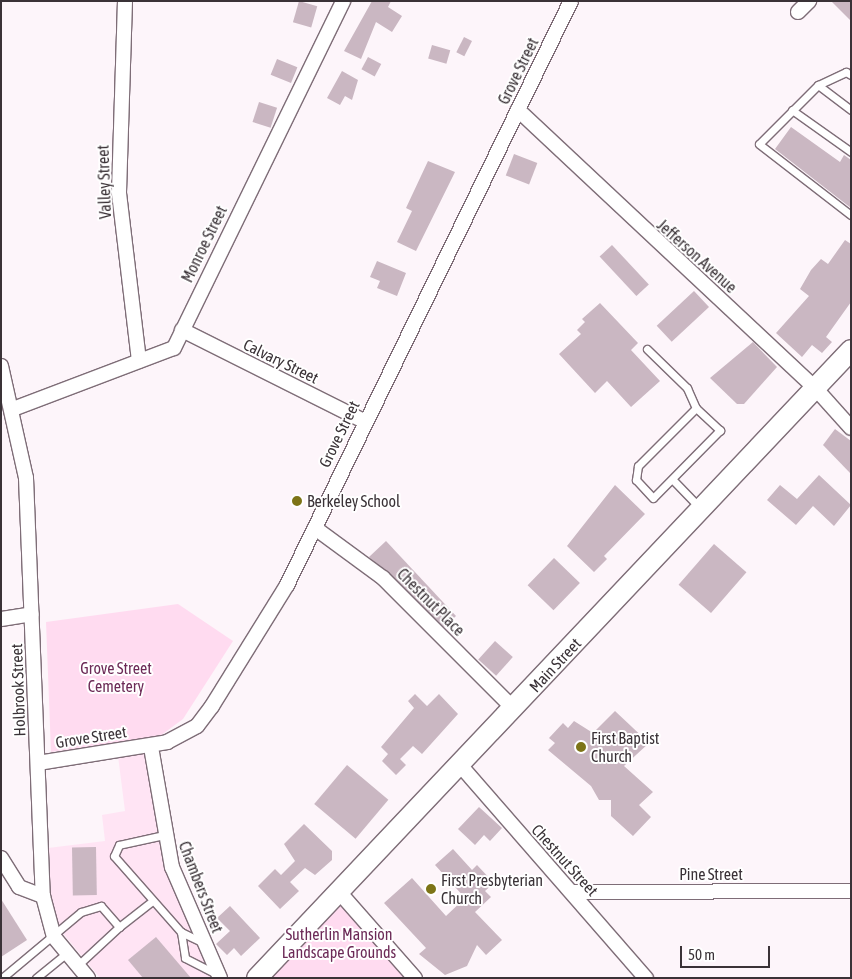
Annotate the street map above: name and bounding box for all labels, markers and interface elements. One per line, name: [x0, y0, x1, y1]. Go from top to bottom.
street label: Grove Street: [494, 35, 542, 107]
street label: Valley Street: [93, 145, 115, 219]
street label: Monroe Street: [177, 203, 231, 285]
street label: Jefferson Avenue: [653, 215, 741, 297]
street label: Calvary Street: [240, 335, 322, 387]
street label: Grove Street: [315, 398, 363, 470]
place label: Berkeley School: [307, 491, 400, 511]
marker: Berkeley School: [291, 495, 303, 507]
street label: Chestnut Place: [393, 564, 469, 640]
street label: Main Street: [525, 634, 585, 696]
street label: Holbrook Street: [7, 643, 29, 737]
park label: Grove Street Cemetery: [80, 658, 152, 696]
street label: Grove Street: [54, 722, 128, 752]
place label: First Baptist Church: [591, 728, 659, 766]
marker: First Baptist Church: [575, 741, 587, 753]
street label: Chestnut Street: [528, 820, 602, 900]
street label: Chambers Street: [175, 839, 227, 935]
street label: Pine Street: [679, 864, 743, 884]
place label: First Presbyterian Church: [441, 870, 543, 908]
marker: First Presbyterian Church: [425, 883, 437, 895]
park label: Sutherlin Mansion Landscape Grounds: [282, 924, 396, 962]
scale bar: [682, 936, 772, 968]
text: 50 m: [688, 946, 715, 963]

